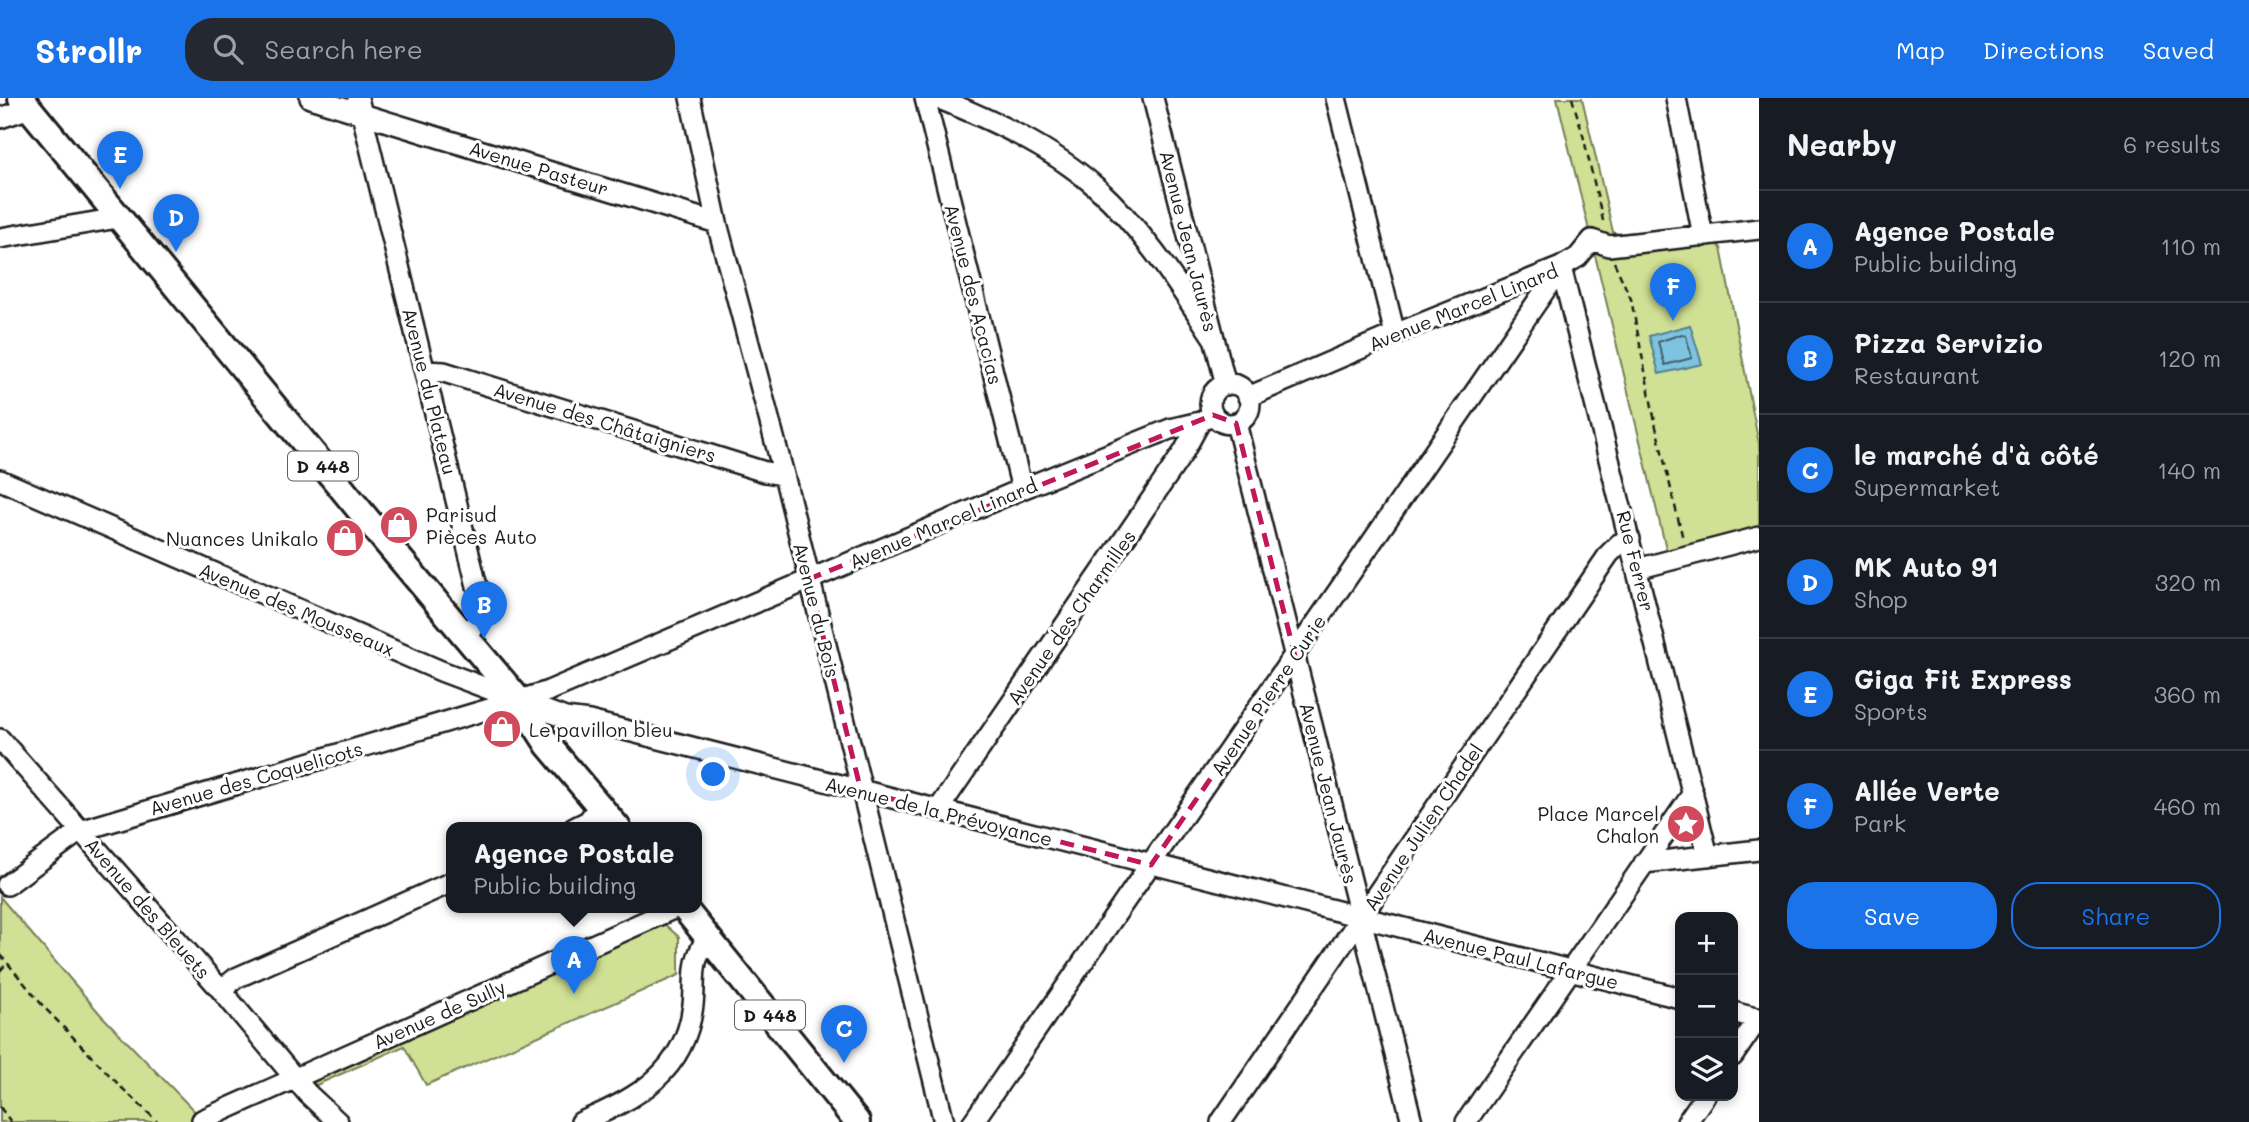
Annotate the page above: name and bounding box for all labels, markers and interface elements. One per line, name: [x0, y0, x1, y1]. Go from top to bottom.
search box: [185, 18, 675, 81]
text: Strollr: [35, 28, 143, 71]
icon: search: [209, 30, 247, 68]
text: Search here: [265, 32, 423, 66]
text: Map: [1896, 34, 1945, 65]
text: Directions: [1983, 34, 2105, 65]
text: Saved: [2143, 34, 2214, 65]
text: Nearby: [1787, 124, 1897, 164]
text: 6 results: [2123, 129, 2221, 159]
pin: E: [97, 131, 143, 189]
street label: Avenue Pasteur: [466, 135, 612, 201]
street label: Avenue Jean Jaurès: [1154, 148, 1224, 334]
pin: D: [153, 194, 199, 252]
street label: Avenue des Acacias: [939, 201, 1009, 387]
text: Agence Postale: [1854, 214, 2055, 248]
text: A: [1802, 231, 1818, 261]
text: 110 m: [2161, 231, 2221, 261]
text: Public building: [1854, 248, 2017, 278]
street label: Avenue Marcel Linard: [1365, 258, 1561, 356]
pin: F: [1650, 263, 1696, 321]
street label: Avenue du Plateau: [397, 305, 463, 477]
text: Pizza Servizio: [1854, 326, 2043, 360]
text: B: [1802, 343, 1818, 373]
text: 120 m: [2158, 343, 2221, 373]
text: Restaurant: [1854, 360, 1980, 390]
street label: Avenue des Châtaigniers: [491, 376, 719, 468]
text: le marché d'à côté: [1854, 438, 2099, 472]
road number: D 448: [288, 452, 358, 480]
text: C: [1801, 455, 1819, 485]
text: 140 m: [2157, 455, 2221, 485]
street label: Avenue Marcel Linard: [845, 472, 1041, 574]
text: Supermarket: [1854, 472, 2000, 502]
place label: Parisud Pièces Auto: [426, 502, 537, 549]
shop icon: Parisud Pièces Auto: [378, 504, 420, 546]
street label: Rue Ferrer: [1611, 508, 1661, 614]
shop icon: Nuances Unikalo: [324, 517, 366, 559]
street label: Avenue des Charmilles: [1001, 525, 1141, 709]
place label: Nuances Unikalo: [166, 526, 318, 551]
street label: Avenue du Bois: [788, 540, 846, 680]
text: MK Auto 91: [1854, 550, 1998, 584]
street label: Avenue des Mousseaux: [196, 556, 398, 662]
text: D: [1802, 567, 1818, 597]
text: 320 m: [2155, 567, 2221, 597]
pin: B: [461, 581, 507, 639]
text: Shop: [1854, 584, 1908, 614]
street label: Avenue Pierre Curie: [1205, 610, 1331, 780]
text: Giga Fit Express: [1854, 662, 2072, 696]
text: E: [1803, 679, 1817, 709]
text: 360 m: [2154, 679, 2221, 709]
text: Sports: [1854, 696, 1928, 726]
street label: Avenue Jean Jaurès: [1294, 700, 1364, 886]
shop icon: Le pavillon bleu: [481, 708, 523, 750]
place label: Le pavillon bleu: [529, 717, 673, 742]
street label: Avenue des Coquelicots: [146, 736, 366, 820]
street label: Avenue Julien Chadel: [1358, 739, 1488, 915]
your location: [696, 757, 730, 791]
street label: Avenue de la Prévoyance: [823, 771, 1055, 851]
text: Allée Verte: [1854, 774, 2000, 808]
text: F: [1803, 791, 1817, 821]
text: 460 m: [2154, 791, 2221, 821]
place label: Place Marcel Chalon: [1538, 801, 1659, 848]
place icon: Place Marcel Chalon: [1665, 803, 1707, 845]
text: Park: [1854, 808, 1906, 838]
popup: [446, 822, 702, 913]
street label: Avenue des Bleuets: [80, 832, 216, 984]
text: Agence Postale: [473, 836, 675, 870]
text: Public building: [473, 870, 636, 900]
button: Save: [1787, 882, 1997, 949]
button: Share: [2011, 882, 2221, 949]
map controls: [1675, 912, 1738, 1101]
button: +: [1675, 912, 1738, 975]
street label: Avenue Paul Lafargue: [1421, 922, 1621, 994]
pin: A: [551, 936, 597, 994]
street label: Avenue de Sully: [369, 974, 509, 1054]
button: −: [1675, 975, 1738, 1038]
road number: D 448: [735, 1000, 805, 1030]
pin: C: [821, 1005, 867, 1063]
button: layers: [1675, 1038, 1738, 1101]

